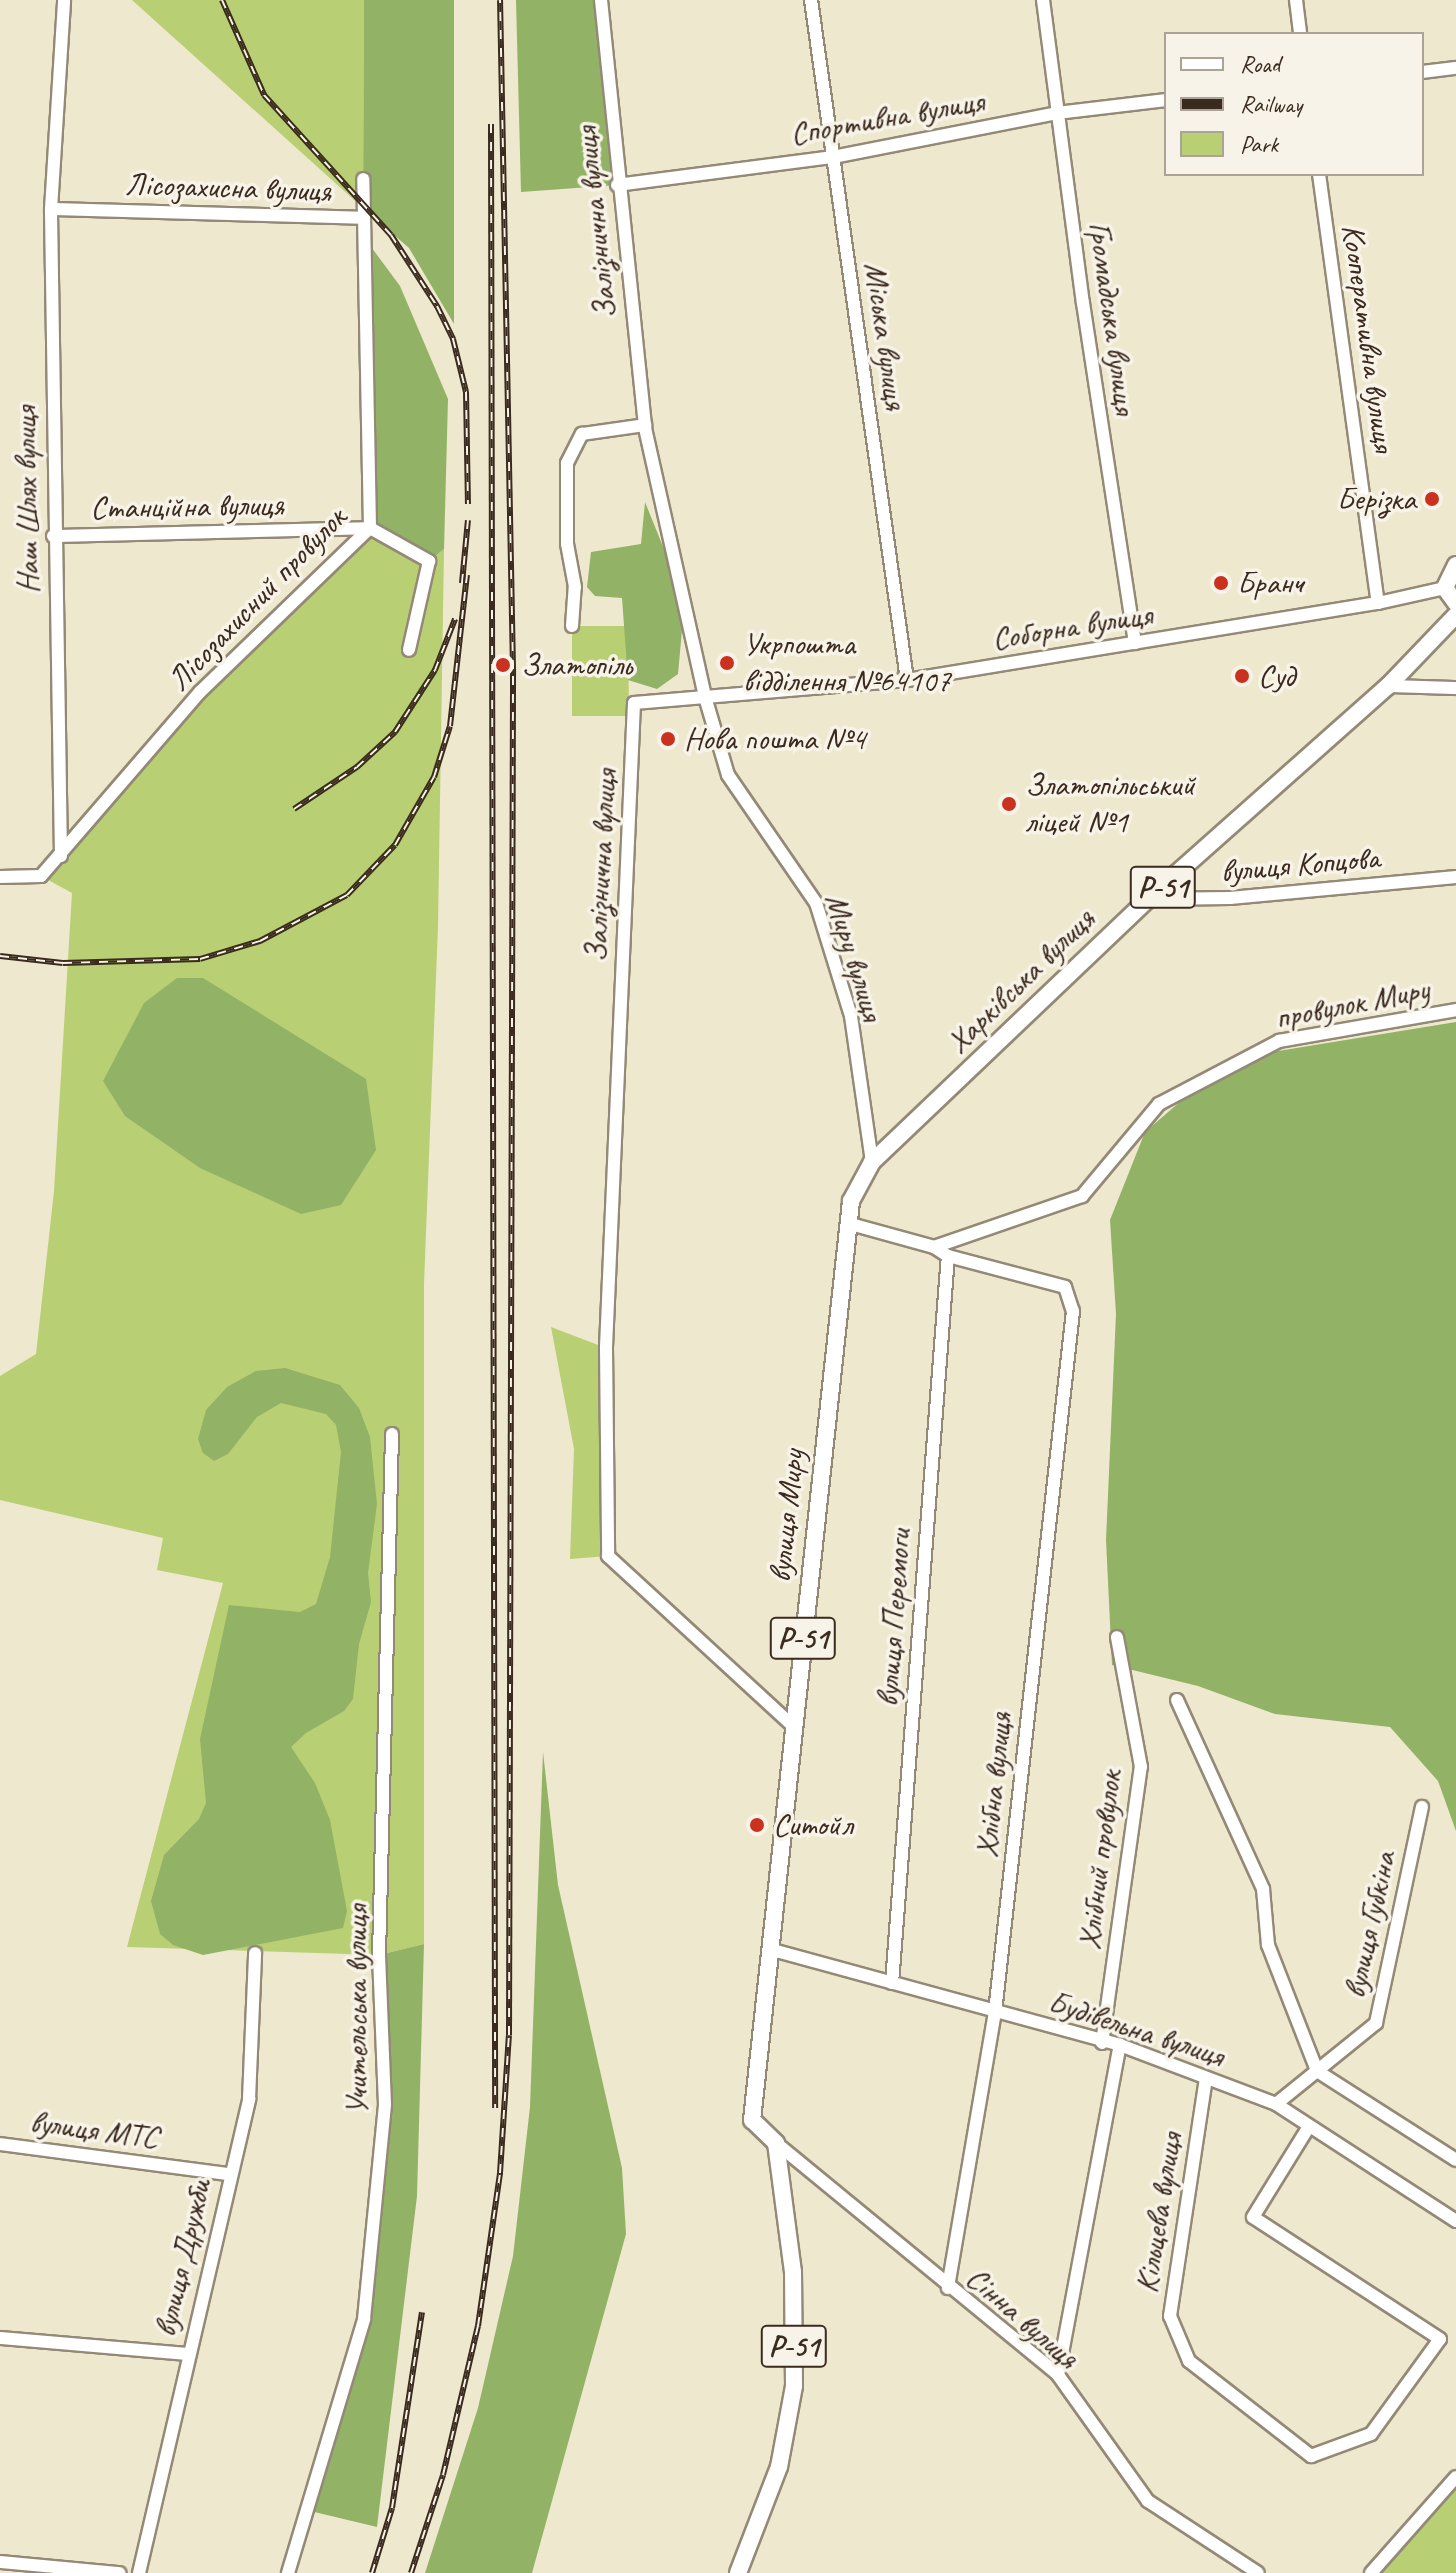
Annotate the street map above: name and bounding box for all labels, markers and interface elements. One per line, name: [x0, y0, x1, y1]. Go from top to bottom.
legend: [1164, 32, 1424, 176]
text: Road: [1240, 49, 1280, 79]
street label: Спортивна вулиця: [788, 82, 986, 154]
text: Railway: [1240, 89, 1302, 119]
street label: Залізнична вулиця: [567, 124, 625, 322]
text: Park: [1240, 129, 1278, 159]
street label: Лісозахисна вулиця: [124, 165, 332, 211]
street label: Громадська вулиця: [1079, 219, 1145, 417]
street label: Кооперативна вулиця: [1333, 222, 1403, 454]
street label: Міська вулиця: [856, 259, 914, 413]
street label: Наш Шлях вулиця: [6, 403, 48, 597]
place label: Берізка: [1337, 480, 1416, 518]
street label: Станційна вулиця: [90, 486, 284, 528]
marker: Берізка: [1423, 490, 1441, 508]
street label: Лісозахисний провулок: [160, 499, 354, 699]
place label: Бранч: [1237, 564, 1303, 602]
marker: Бранч: [1212, 574, 1230, 592]
street label: Соборна вулиця: [989, 595, 1155, 659]
place label: Укрпошта відділення №64107: [743, 626, 951, 701]
place label: Златопіль: [521, 646, 632, 684]
marker: Златопіль: [492, 654, 514, 676]
marker: Укрпошта відділення №64107: [718, 654, 736, 672]
place label: Суд: [1258, 657, 1295, 695]
marker: Суд: [1233, 667, 1251, 685]
place label: Нова пошта №4: [684, 720, 864, 758]
marker: Нова пошта №4: [659, 730, 677, 748]
place label: Златопільський ліцей №1: [1025, 767, 1195, 842]
street label: Залізнична вулиця: [577, 768, 625, 964]
marker: Златопільський ліцей №1: [1000, 795, 1018, 813]
street label: вулиця Копцова: [1219, 839, 1381, 891]
road number: Р-51: [1129, 861, 1197, 913]
street label: Миру вулиця: [816, 888, 892, 1026]
street label: Харківська вулиця: [938, 900, 1104, 1062]
street label: провулок Миру: [1272, 970, 1432, 1038]
street label: вулиця Миру: [761, 1448, 813, 1584]
street label: вулиця Перемоги: [869, 1528, 919, 1708]
road number: Р-51: [769, 1612, 837, 1664]
street label: Хлібна вулиця: [967, 1710, 1021, 1860]
street label: Хлібний провулок: [1070, 1768, 1130, 1952]
place label: Ситойл: [773, 1806, 853, 1844]
marker: Ситойл: [748, 1816, 766, 1834]
street label: вулиця Губкіна: [1336, 1848, 1404, 2002]
street label: Учительська вулиця: [338, 1905, 376, 2115]
street label: Будівельна вулиця: [1042, 1982, 1230, 2076]
street label: вулиця МТС: [28, 2103, 160, 2157]
street label: Кільцева вулиця: [1127, 2129, 1191, 2297]
street label: вулиця Дружби: [146, 2175, 220, 2341]
street label: Сінна вулиця: [958, 2259, 1086, 2377]
road number: Р-51: [760, 2320, 828, 2372]

